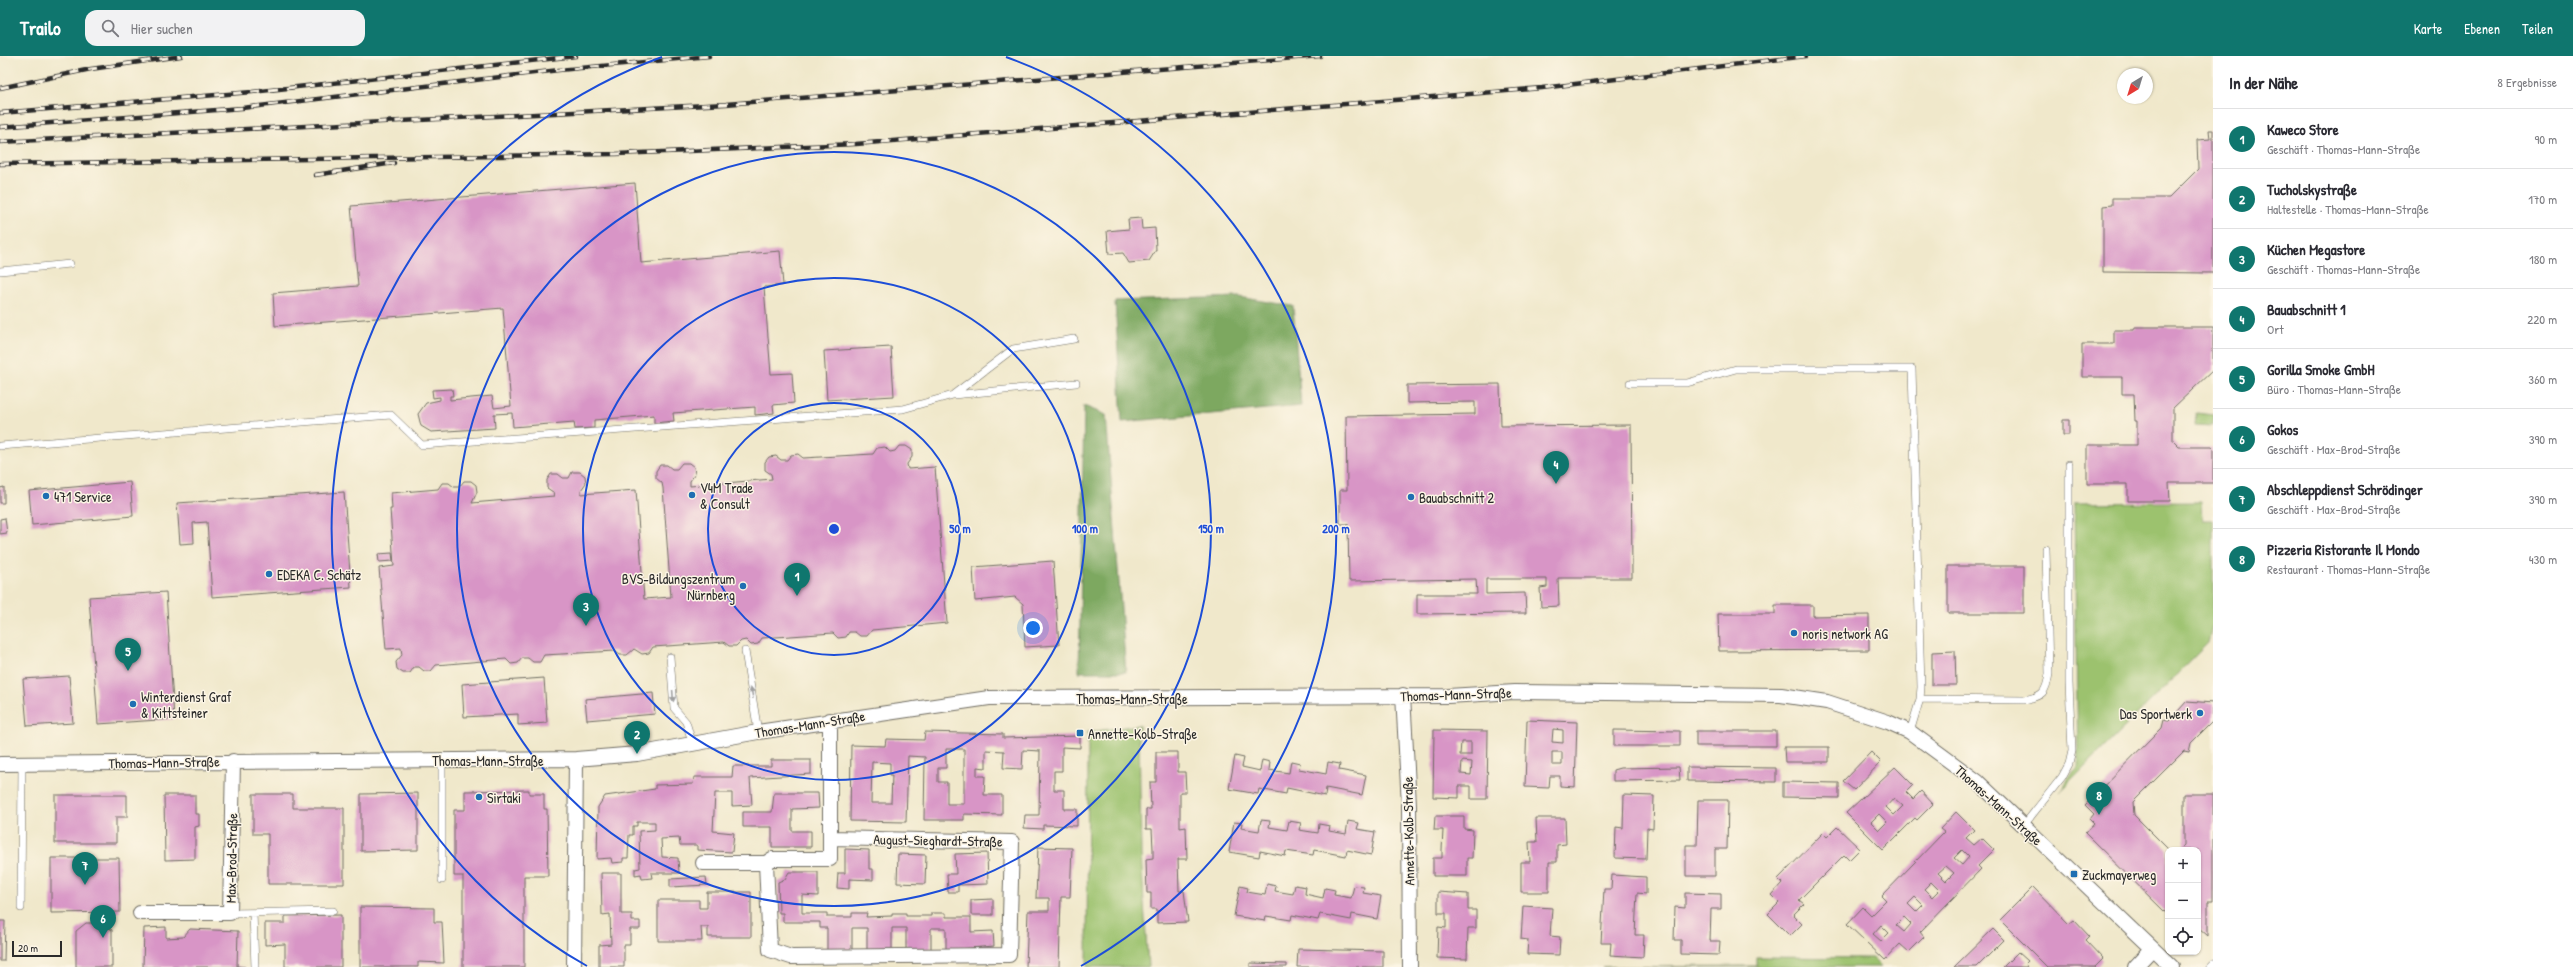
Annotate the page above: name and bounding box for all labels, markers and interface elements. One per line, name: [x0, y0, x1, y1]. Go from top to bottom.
search box: [85, 10, 365, 46]
text: Trailo: [20, 15, 61, 41]
icon: search: [99, 17, 121, 39]
text: Hier suchen: [131, 18, 193, 39]
text: Karte: [2414, 19, 2442, 38]
text: Ebenen: [2464, 19, 2500, 38]
text: Teilen: [2522, 19, 2553, 38]
north arrow: [2117, 68, 2153, 104]
text: In der Nähe: [2229, 71, 2298, 94]
text: 8 Ergebnisse: [2497, 73, 2557, 91]
text: Kaweco Store: [2267, 119, 2339, 140]
text: 1: [2240, 130, 2244, 148]
text: 90 m: [2535, 130, 2557, 148]
text: Geschäft · Thomas-Mann-Straße: [2267, 140, 2420, 158]
text: Tucholskystraße: [2267, 179, 2357, 200]
text: 2: [2239, 190, 2245, 208]
text: 170 m: [2528, 190, 2557, 208]
text: Haltestelle · Thomas-Mann-Straße: [2267, 200, 2429, 218]
text: Küchen Megastore: [2267, 239, 2365, 260]
text: 3: [2239, 250, 2245, 268]
text: 180 m: [2529, 250, 2557, 268]
text: Geschäft · Thomas-Mann-Straße: [2267, 260, 2420, 278]
text: Bauabschnitt 1: [2267, 299, 2346, 320]
text: 4: [2240, 310, 2244, 328]
text: 220 m: [2527, 310, 2557, 328]
text: Ort: [2267, 320, 2284, 338]
text: Gorilla Smoke GmbH: [2267, 359, 2375, 380]
text: 5: [2239, 370, 2245, 388]
text: 360 m: [2528, 370, 2557, 388]
text: Büro · Thomas-Mann-Straße: [2267, 380, 2401, 398]
text: Gokos: [2267, 419, 2298, 440]
text: 6: [2239, 430, 2245, 448]
text: 390 m: [2529, 430, 2557, 448]
text: Geschäft · Max-Brod-Straße: [2267, 440, 2400, 458]
pin: 4: [1543, 451, 1569, 484]
place label: V4M Trade & Consult: [700, 478, 754, 513]
text: Abschleppdienst Schrödinger: [2267, 479, 2423, 500]
place label: 471 Service: [54, 487, 112, 506]
place label: Bauabschnitt 2: [1419, 488, 1494, 507]
marker: V4M Trade & Consult: [687, 490, 697, 500]
text: 7: [2239, 490, 2245, 508]
text: 390 m: [2529, 490, 2557, 508]
marker: 471 Service: [41, 491, 51, 501]
marker: Bauabschnitt 2: [1406, 492, 1416, 502]
text: Geschäft · Max-Brod-Straße: [2267, 500, 2400, 518]
text: 50 m: [949, 520, 971, 537]
text: 100 m: [1072, 520, 1098, 537]
text: 150 m: [1198, 520, 1224, 537]
text: 200 m: [1322, 520, 1350, 537]
centre of rings: [827, 522, 841, 536]
text: Pizzeria Ristorante Il Mondo: [2267, 539, 2420, 560]
text: 8: [2239, 550, 2245, 568]
text: 430 m: [2529, 550, 2557, 568]
text: Restaurant · Thomas-Mann-Straße: [2267, 560, 2430, 578]
pin: 1: [784, 563, 810, 596]
place label: EDEKA C. Schätz: [277, 565, 361, 584]
marker: EDEKA C. Schätz: [264, 569, 274, 579]
place label: BVS-Bildungszentrum Nürnberg: [622, 569, 735, 605]
marker: BVS-Bildungszentrum Nürnberg: [738, 581, 748, 591]
pin: 3: [573, 593, 599, 626]
your location: [1023, 618, 1043, 638]
place label: noris network AG: [1802, 624, 1888, 643]
marker: noris network AG: [1789, 628, 1799, 638]
pin: 5: [115, 638, 141, 671]
street label: Thomas-Mann-Straße: [1400, 683, 1512, 706]
place label: Winterdienst Graf & Kittsteiner: [141, 687, 231, 722]
one-way arrow: [749, 687, 755, 699]
street label: Thomas-Mann-Straße: [1076, 689, 1188, 709]
one-way arrow: [670, 690, 677, 702]
marker: Winterdienst Graf & Kittsteiner: [128, 699, 138, 709]
place label: Das Sportwerk: [2120, 704, 2192, 724]
street label: Thomas-Mann-Straße: [754, 706, 867, 743]
marker: Das Sportwerk: [2195, 708, 2205, 718]
pin: 2: [624, 721, 650, 754]
place label: Annette-Kolb-Straße: [1088, 724, 1198, 744]
marker: Annette-Kolb-Straße: [1075, 728, 1085, 738]
street label: Thomas-Mann-Straße: [432, 751, 544, 771]
street label: Thomas-Mann-Straße: [108, 752, 220, 773]
street label: Thomas-Mann-Straße: [1951, 761, 2047, 850]
street label: Annette-Kolb-Straße: [1398, 776, 1419, 886]
pin: 8: [2086, 782, 2112, 815]
place label: Sirtaki: [487, 788, 521, 807]
marker: Sirtaki: [474, 792, 484, 802]
street label: Max-Brod-Straße: [221, 812, 242, 903]
street label: August-Sieghardt-Straße: [873, 829, 1003, 852]
map controls: [2165, 847, 2201, 955]
button: +: [2165, 847, 2201, 883]
pin: 7: [72, 852, 98, 885]
place label: Zuckmayerweg: [2082, 865, 2156, 885]
marker: Zuckmayerweg: [2069, 869, 2079, 879]
button: −: [2165, 883, 2201, 919]
pin: 6: [90, 905, 116, 938]
button: locate: [2165, 919, 2201, 955]
scale bar: [12, 939, 62, 958]
text: 20 m: [18, 941, 38, 955]

